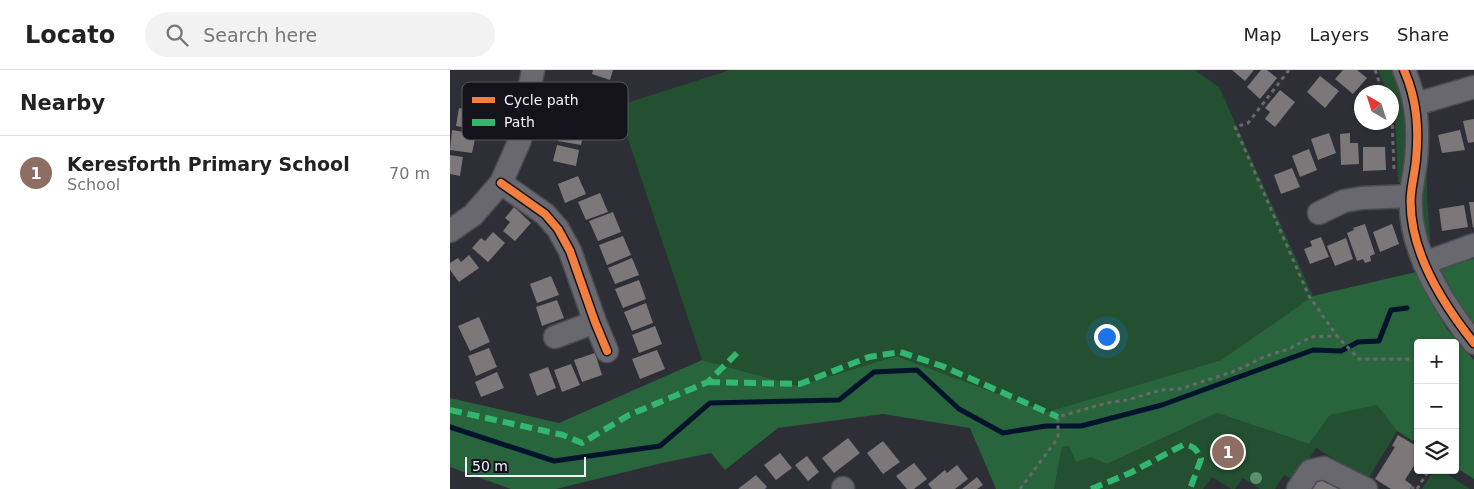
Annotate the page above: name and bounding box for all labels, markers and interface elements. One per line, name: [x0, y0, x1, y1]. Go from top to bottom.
search box: [145, 12, 495, 57]
text: Locato: [25, 21, 115, 49]
icon: search: [163, 21, 191, 49]
text: Search here: [203, 24, 317, 46]
text: Map: [1243, 24, 1281, 45]
text: Layers: [1309, 24, 1369, 45]
text: Share: [1397, 24, 1449, 45]
legend: [462, 82, 628, 140]
north arrow: [1354, 85, 1399, 130]
text: Nearby: [20, 91, 105, 115]
text: Cycle path: [504, 92, 579, 108]
text: Path: [504, 114, 535, 130]
text: Keresforth Primary School: [67, 153, 350, 175]
text: 1: [30, 164, 42, 183]
text: 70 m: [389, 164, 430, 183]
text: School: [67, 175, 120, 194]
your location: [1094, 324, 1120, 350]
map controls: [1414, 339, 1459, 474]
button: +: [1414, 339, 1459, 384]
button: −: [1414, 384, 1459, 429]
button: layers: [1414, 429, 1459, 474]
pin: 1: [1212, 433, 1244, 471]
scale bar: [465, 454, 586, 477]
text: 50 m: [472, 458, 508, 474]

